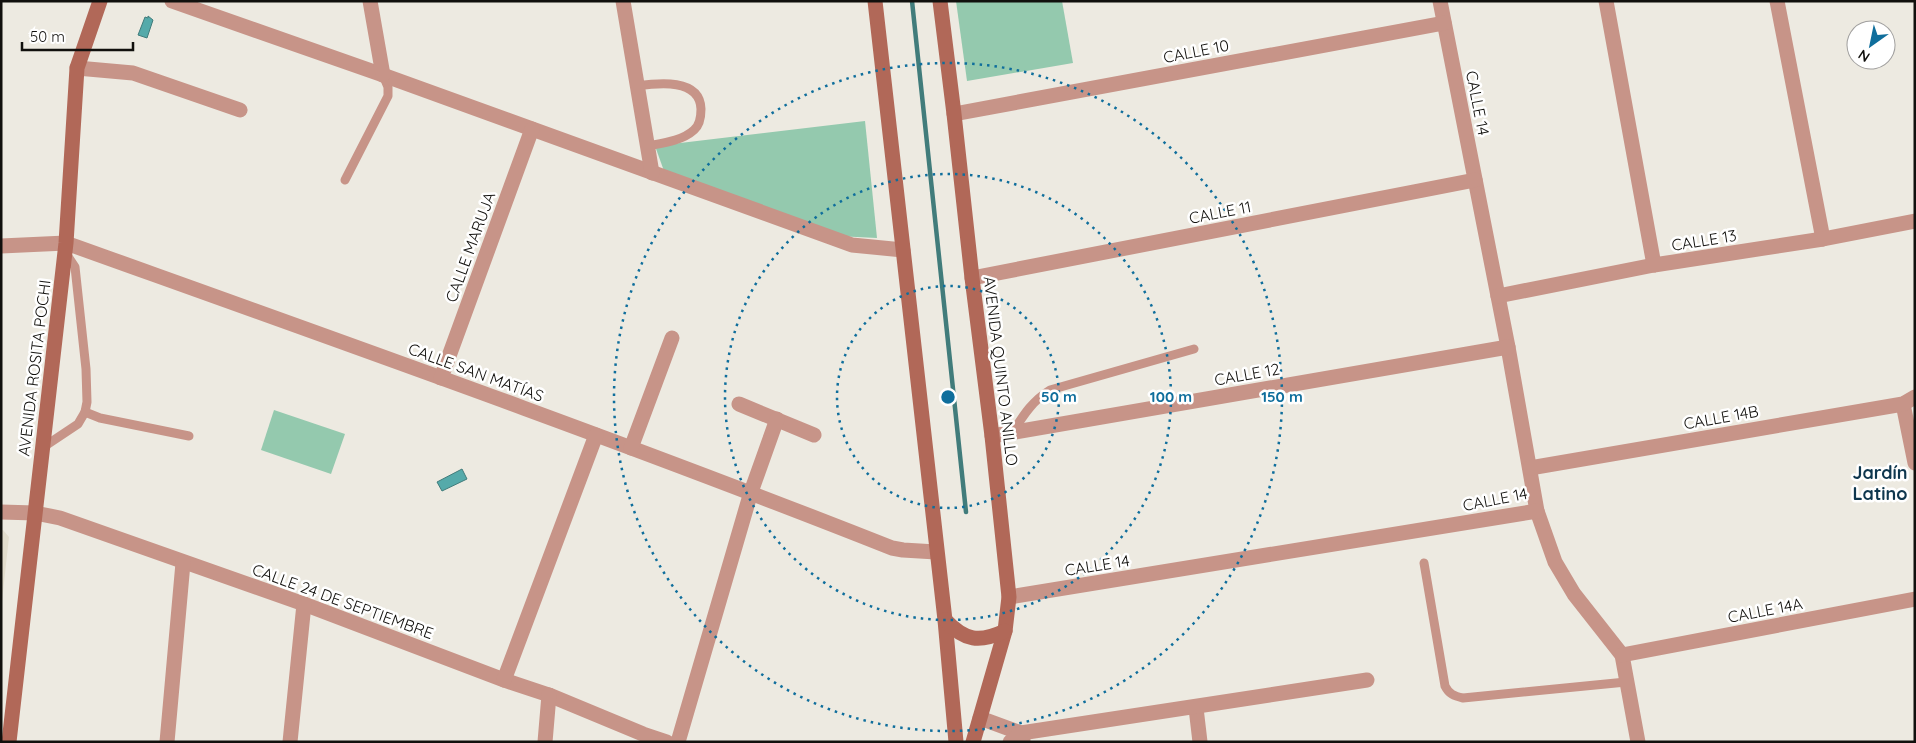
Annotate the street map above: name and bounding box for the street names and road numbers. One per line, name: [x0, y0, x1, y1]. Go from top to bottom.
street label: CALLE 10: [1161, 35, 1231, 67]
street label: CALLE 14: [1462, 69, 1494, 137]
street label: CALLE MARUJA: [441, 189, 499, 305]
street label: CALLE 11: [1187, 196, 1253, 228]
street label: CALLE 13: [1670, 225, 1738, 255]
street label: AVENIDA QUINTO ANILLO: [979, 275, 1023, 467]
street label: AVENIDA ROSITA POCHI: [13, 279, 55, 457]
street label: CALLE SAN MATÍAS: [406, 338, 546, 406]
street label: CALLE 12: [1213, 358, 1281, 390]
street label: CALLE 14B: [1682, 401, 1760, 433]
street label: CALLE 14: [1461, 483, 1529, 515]
street label: CALLE 14: [1063, 550, 1131, 580]
street label: CALLE 24 DE SEPTIEMBRE: [250, 559, 436, 643]
street label: CALLE 14A: [1726, 593, 1804, 627]

